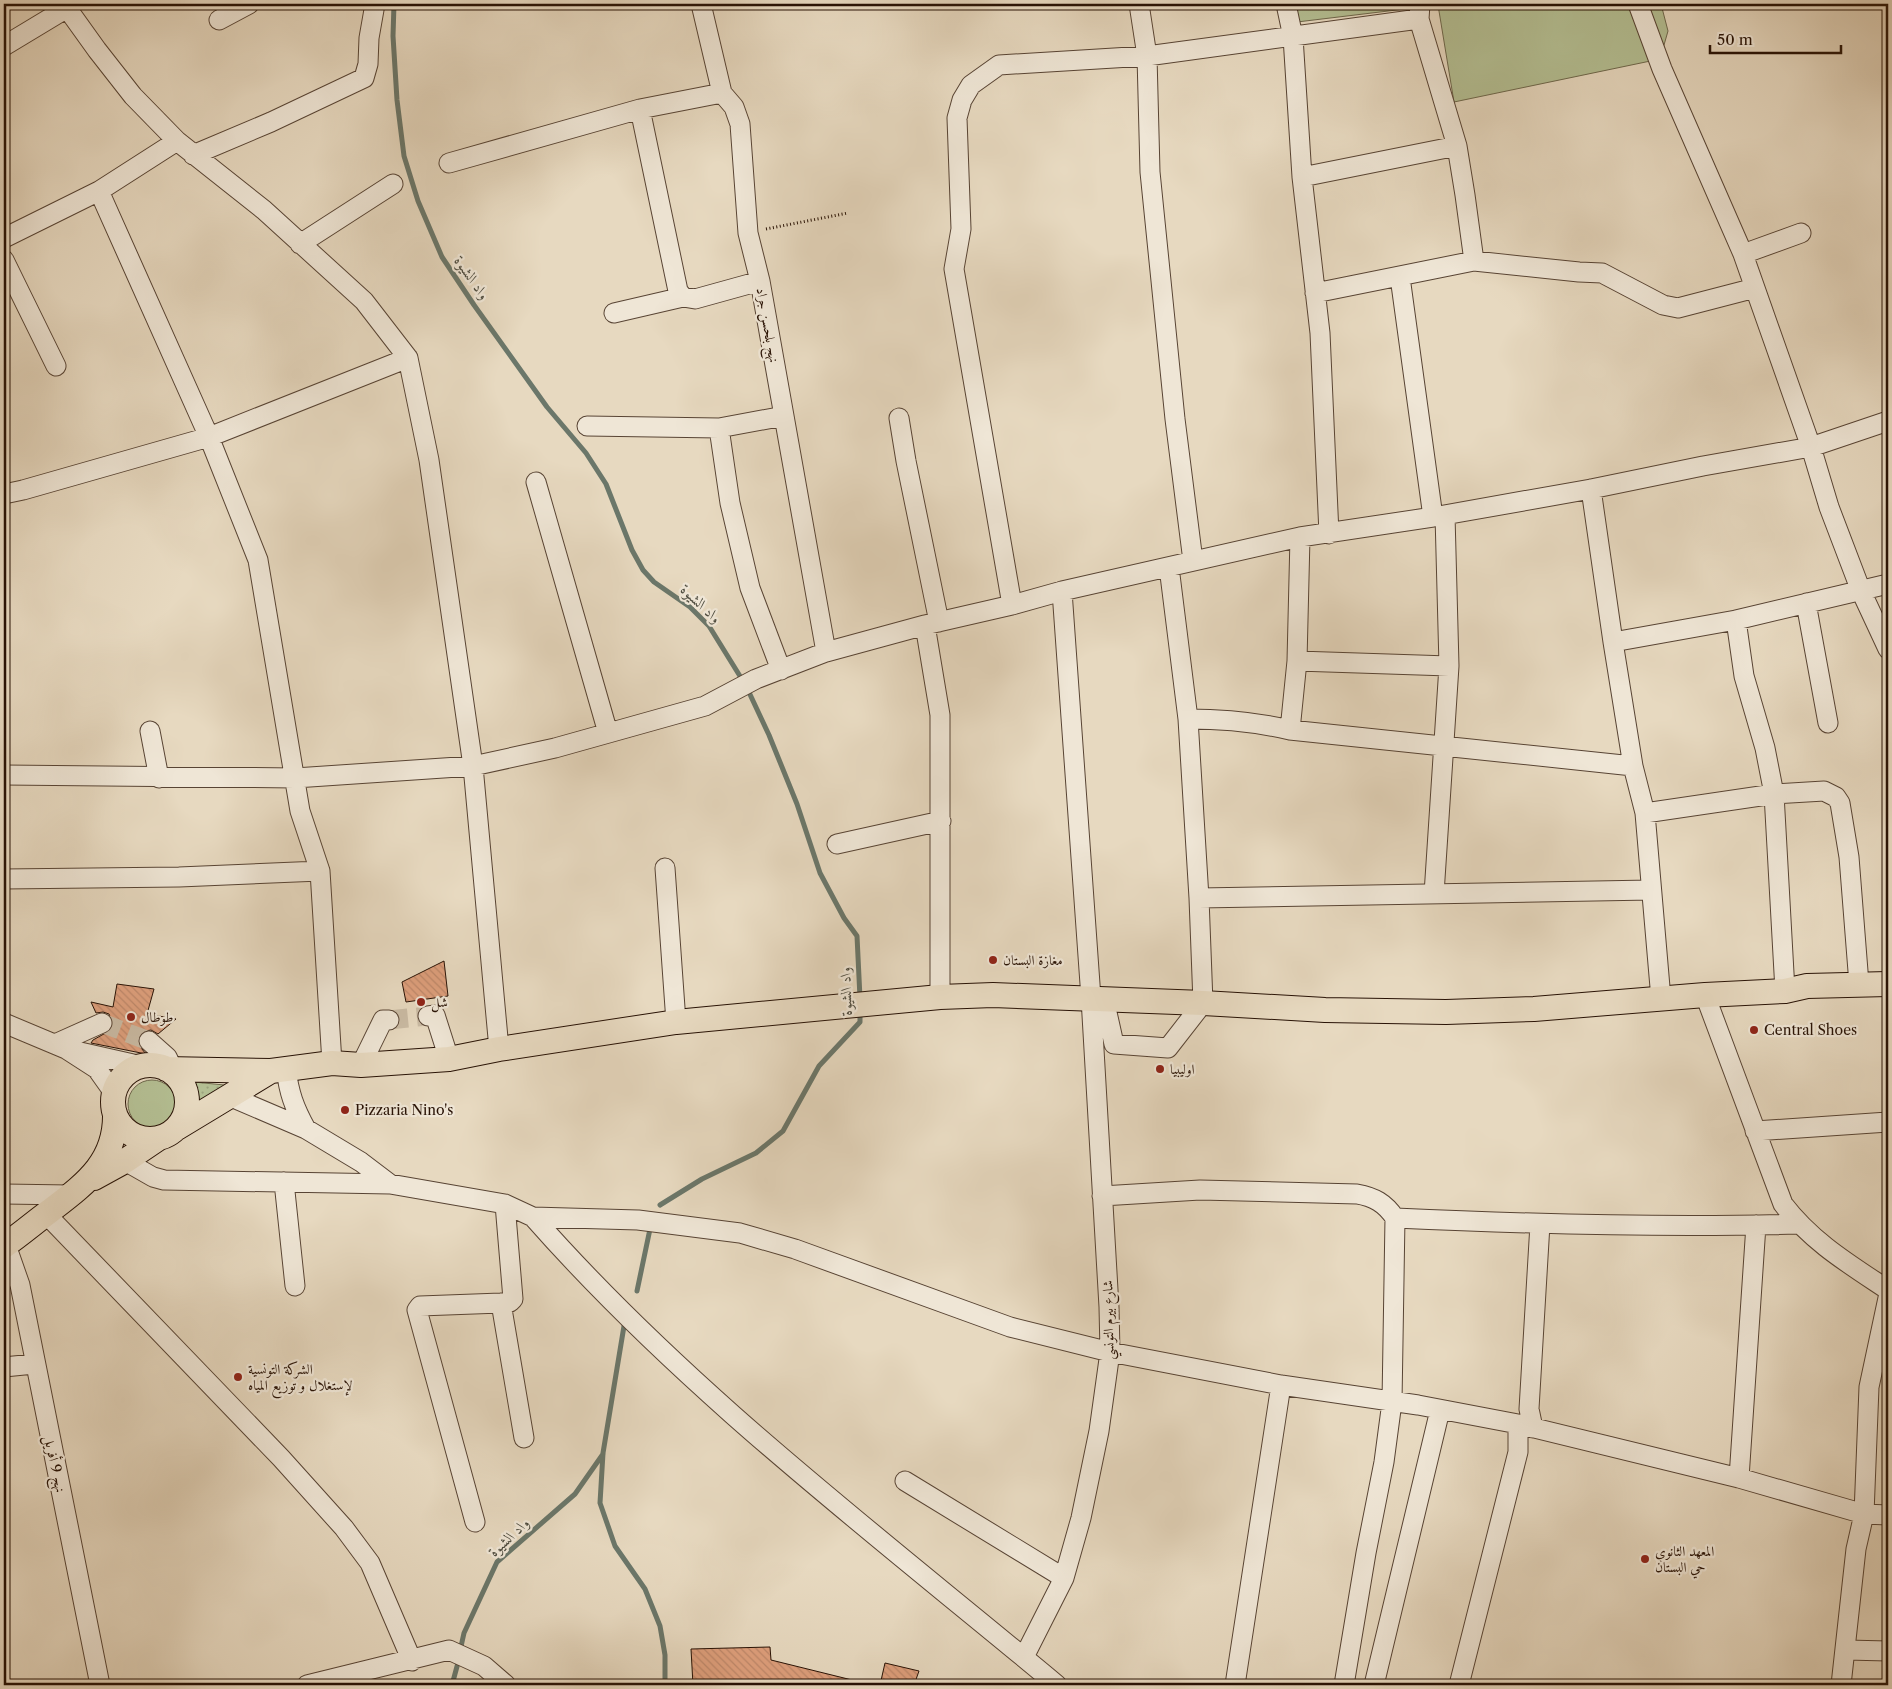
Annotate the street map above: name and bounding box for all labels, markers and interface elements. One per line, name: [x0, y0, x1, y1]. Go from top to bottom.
scale bar: [1710, 22, 1841, 54]
text: 50 m: [1717, 30, 1753, 49]
water label: واد الشيوة: [450, 251, 494, 303]
street label: نهج بلحسن جراد: [749, 286, 783, 365]
water label: واد الشيوة: [676, 579, 726, 627]
place label: مغازة البستان: [1003, 951, 1063, 969]
marker: مغازة البستان: [987, 954, 999, 966]
water label: واد الشيوة: [835, 966, 856, 1017]
place label: شل: [431, 993, 448, 1013]
marker: شل: [415, 996, 427, 1008]
place label: طوطال: [141, 1008, 173, 1026]
marker: طوطال: [125, 1011, 137, 1023]
place label: Central Shoes: [1764, 1021, 1857, 1039]
marker: Central Shoes: [1748, 1024, 1760, 1036]
place label: اوليبيا: [1170, 1060, 1195, 1078]
marker: اوليبيا: [1154, 1063, 1166, 1075]
place label: Pizzaria Nino's: [355, 1101, 453, 1119]
marker: Pizzaria Nino's: [339, 1104, 351, 1116]
street label: شارع بيرم التونسي: [1098, 1280, 1123, 1360]
place label: الشركة التونسية لإستغلال و توزيع المياه: [248, 1360, 353, 1399]
marker: الشركة التونسية لإستغلال و توزيع المياه: [232, 1371, 244, 1383]
street label: نهج 9 أفريل: [36, 1434, 71, 1495]
water label: واد الشيوة: [484, 1513, 533, 1561]
place label: المعهد الثانوي حي البستان: [1655, 1542, 1714, 1579]
marker: المعهد الثانوي حي البستان: [1639, 1553, 1651, 1565]

